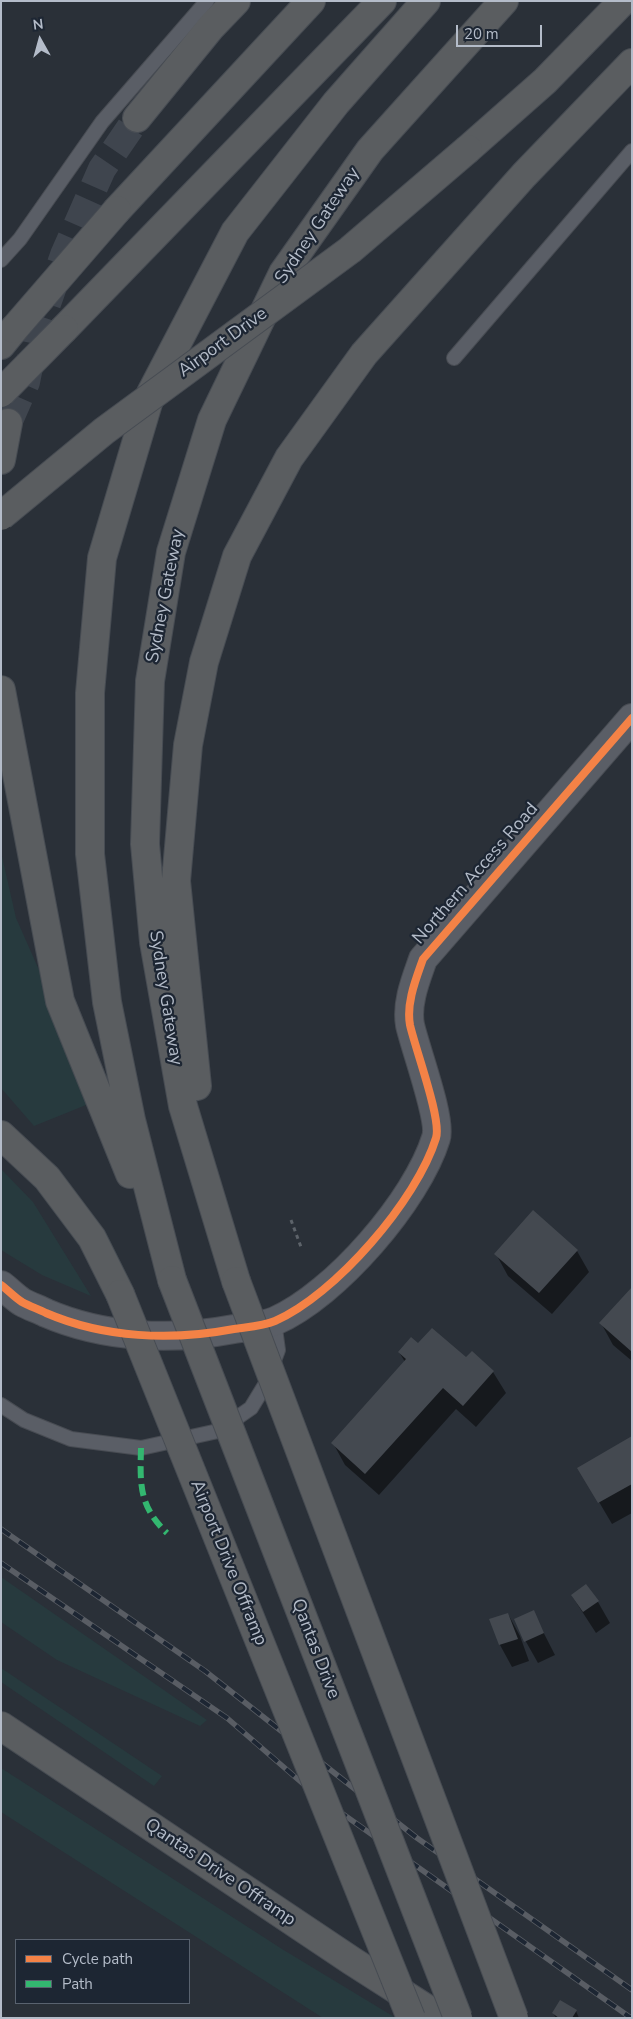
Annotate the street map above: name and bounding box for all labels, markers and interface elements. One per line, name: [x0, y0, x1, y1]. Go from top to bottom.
north arrow: [15, 15, 65, 65]
text: N: [32, 15, 44, 35]
scale bar: [458, 15, 544, 47]
text: 20 m: [464, 24, 499, 44]
street label: Sydney Gateway: [271, 164, 365, 288]
street label: Airport Drive: [174, 303, 272, 383]
street label: Sydney Gateway: [142, 527, 190, 665]
street label: Northern Access Road: [409, 799, 543, 949]
street label: Sydney Gateway: [144, 929, 186, 1067]
street label: Airport Drive Offramp: [185, 1477, 271, 1649]
street label: Qantas Drive: [286, 1596, 344, 1702]
street label: Qantas Drive Offramp: [140, 1814, 300, 1932]
legend: [15, 1939, 190, 2004]
text: Cycle path: [62, 1949, 133, 1969]
text: Path: [62, 1974, 93, 1994]

